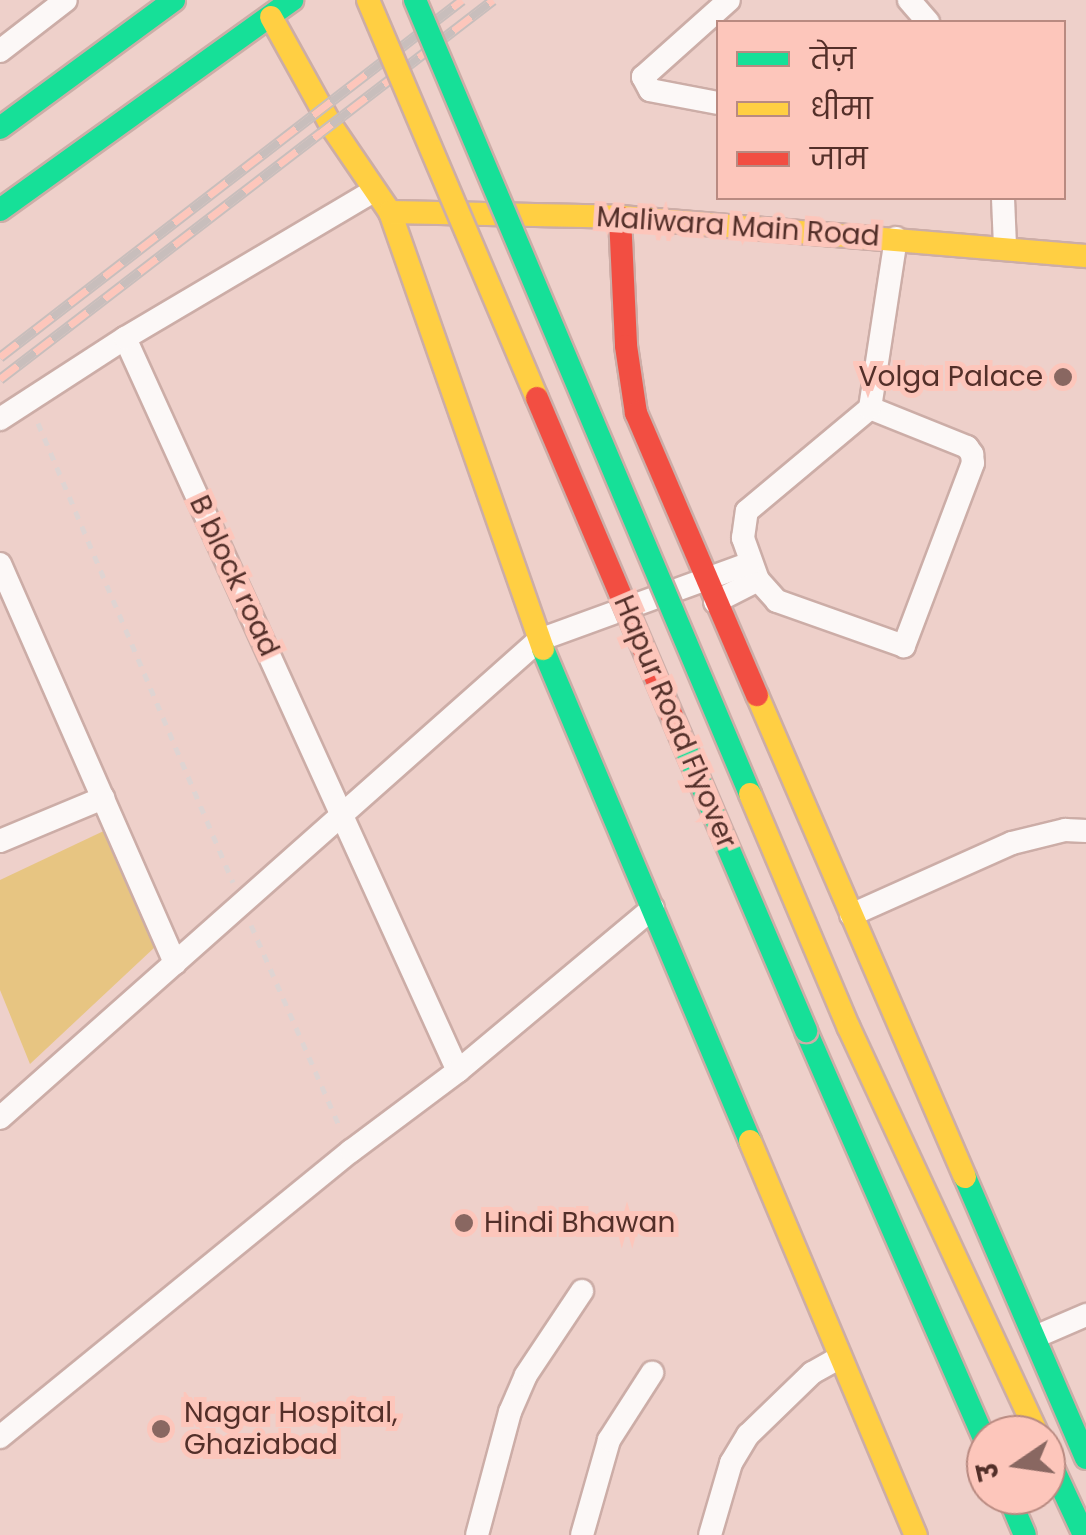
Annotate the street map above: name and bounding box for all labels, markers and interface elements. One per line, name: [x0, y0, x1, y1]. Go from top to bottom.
legend: [716, 20, 1066, 200]
text: तेज़: [810, 37, 856, 80]
text: धीमा: [810, 87, 873, 130]
text: जाम: [810, 137, 868, 180]
street label: Maliwara Main Road: [595, 200, 881, 254]
place label: Volga Palace: [859, 360, 1043, 394]
marker: Volga Palace: [1052, 366, 1074, 388]
street label: B block road: [182, 490, 286, 662]
street label: Hapur Road Flyover: [606, 590, 744, 854]
place label: Hindi Bhawan: [484, 1206, 675, 1240]
marker: Hindi Bhawan: [453, 1212, 475, 1234]
place label: Nagar Hospital, Ghaziabad: [184, 1396, 398, 1462]
north arrow: [966, 1415, 1066, 1515]
marker: Nagar Hospital, Ghaziabad: [148, 1416, 174, 1442]
text: उ: [967, 1459, 1009, 1484]

